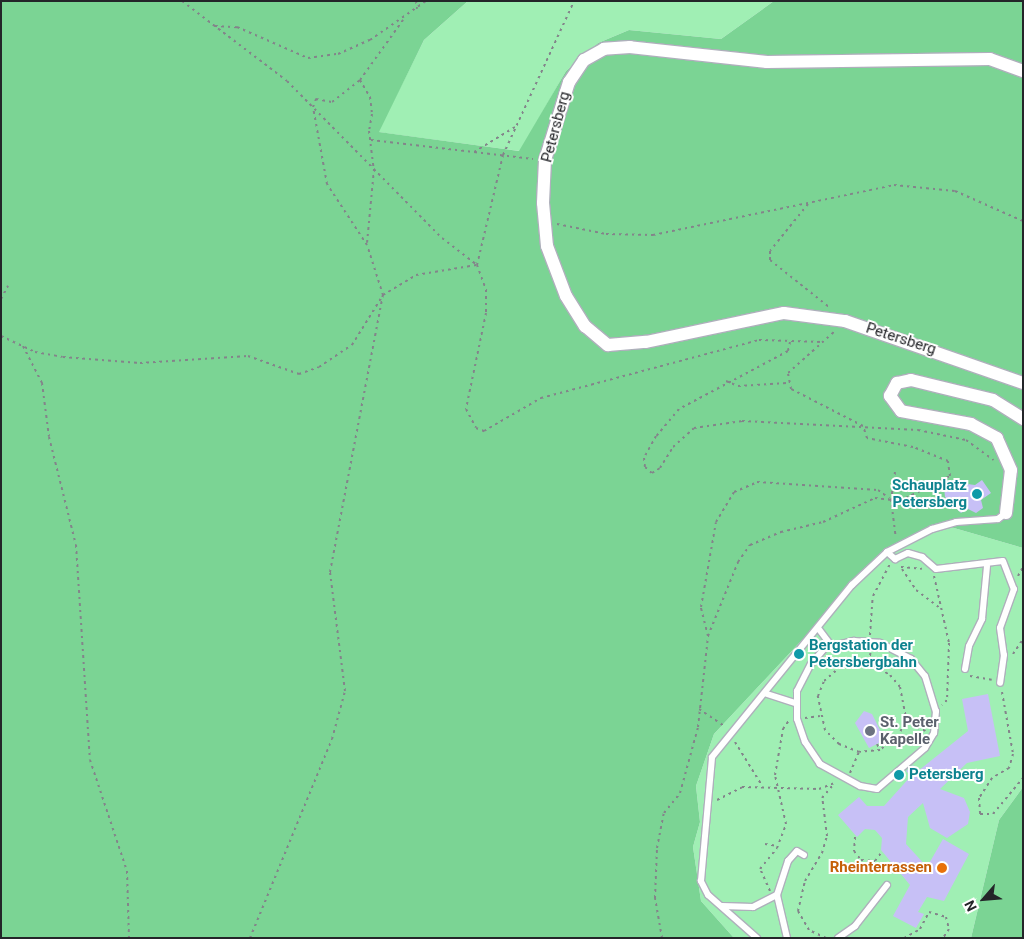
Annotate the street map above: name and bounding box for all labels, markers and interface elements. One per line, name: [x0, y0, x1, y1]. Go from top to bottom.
street label: Petersberg: [538, 90, 574, 164]
street label: Petersberg: [864, 319, 938, 359]
place label: Schauplatz Petersberg: [892, 476, 967, 511]
marker: Schauplatz Petersberg: [971, 488, 983, 500]
place label: Bergstation der Petersbergbahn: [809, 636, 917, 671]
marker: Bergstation der Petersbergbahn: [793, 648, 805, 660]
place label: St. Peter Kapelle: [880, 713, 939, 748]
marker: St. Peter Kapelle: [864, 725, 876, 737]
place label: Petersberg: [909, 766, 984, 784]
marker: Petersberg: [893, 769, 905, 781]
place label: Rheinterrassen: [830, 859, 932, 877]
marker: Rheinterrassen: [936, 862, 948, 874]
north arrow: [959, 874, 1009, 924]
text: N: [961, 898, 980, 914]

